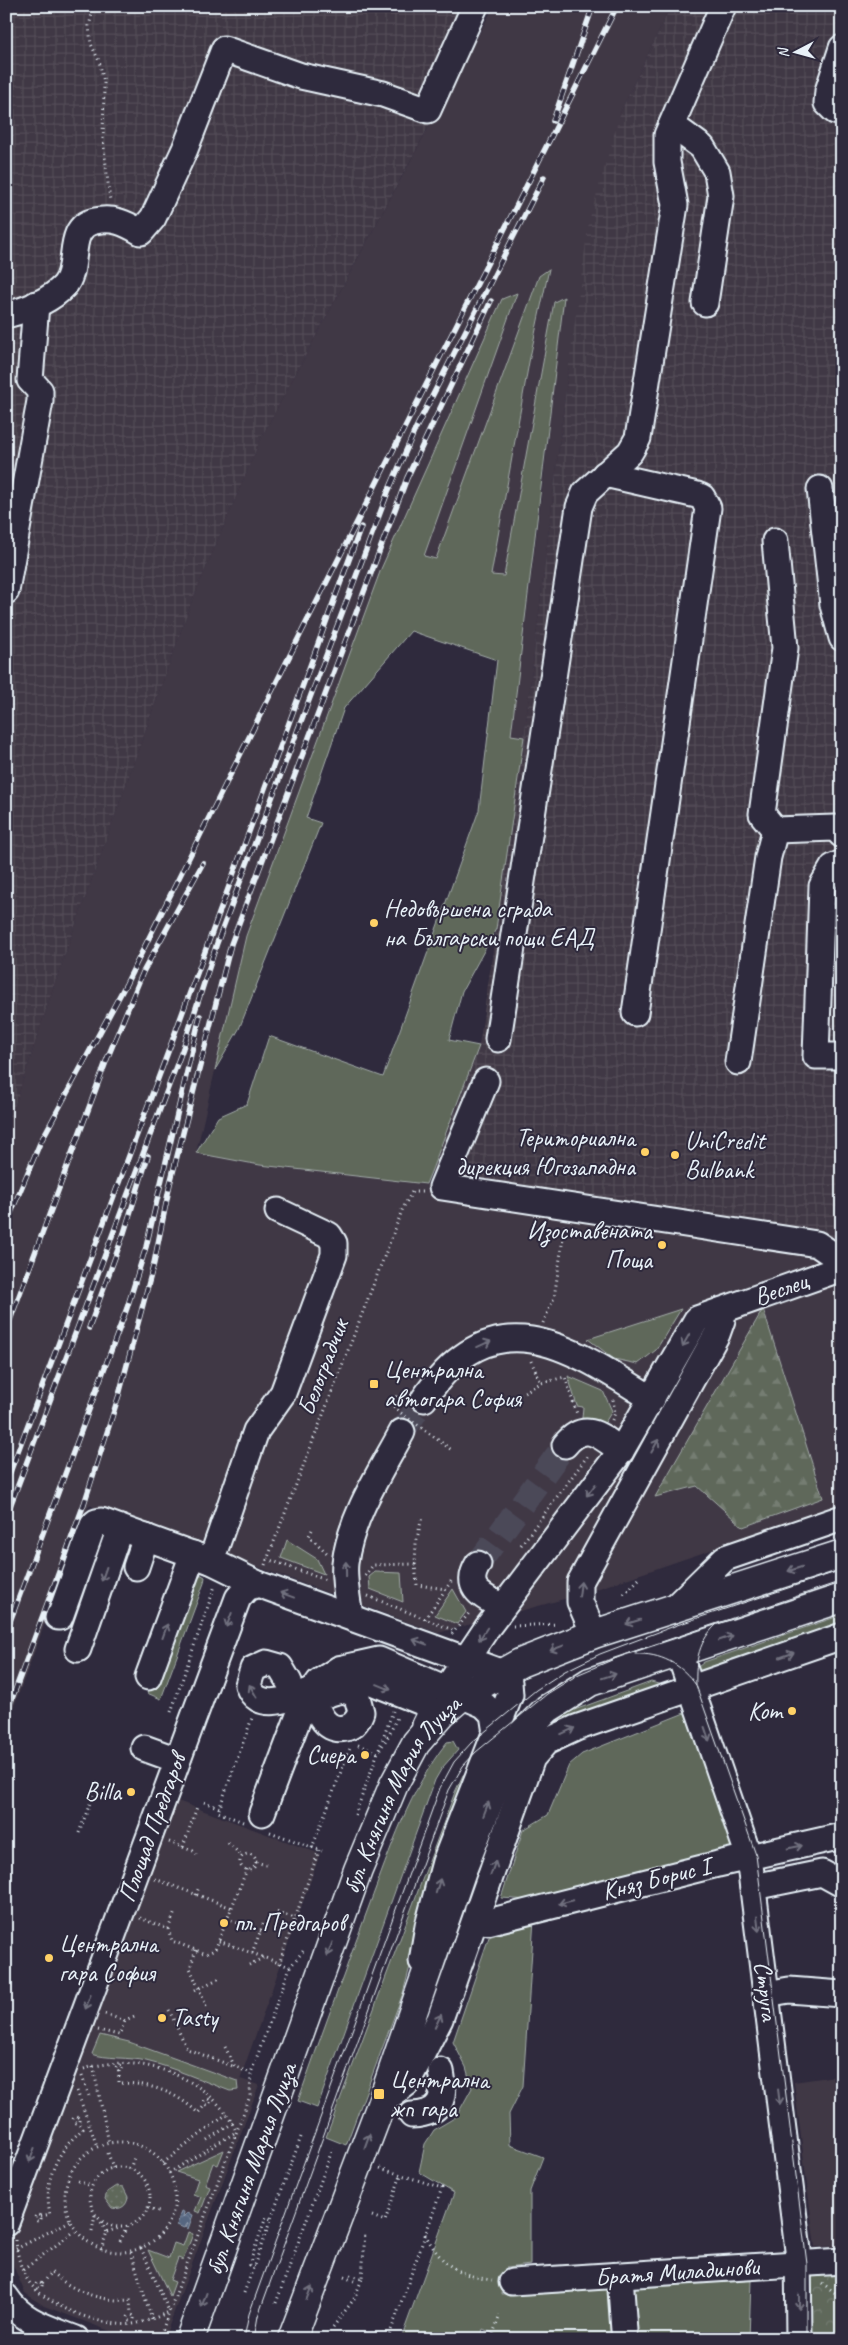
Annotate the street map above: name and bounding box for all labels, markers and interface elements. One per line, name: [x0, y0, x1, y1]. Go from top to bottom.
north arrow: [770, 28, 820, 78]
text: N: [774, 46, 792, 59]
place label: Недовършена сграда на Български пощи ЕАД: [384, 893, 596, 954]
marker: Недовършена сграда на Български пощи ЕАД: [368, 917, 380, 929]
place label: Териториална дирекция Югозападна: [456, 1122, 638, 1183]
place label: UniCredit Bulbank: [685, 1125, 767, 1186]
marker: Териториална дирекция Югозападна: [639, 1146, 651, 1158]
marker: UniCredit Bulbank: [669, 1149, 681, 1161]
place label: Изоставената Поща: [527, 1215, 654, 1276]
marker: Изоставената Поща: [656, 1239, 668, 1251]
street label: Веслец: [750, 1265, 813, 1313]
street label: Белоградчик: [290, 1312, 357, 1420]
one-way arrow: [680, 1332, 690, 1346]
one-way arrow: [476, 1339, 491, 1349]
place label: Централна автогара София: [384, 1354, 523, 1415]
marker: Централна автогара София: [368, 1378, 380, 1390]
one-way arrow: [650, 1438, 660, 1453]
one-way arrow: [586, 1483, 597, 1496]
one-way arrow: [341, 1561, 351, 1577]
one-way arrow: [99, 1565, 108, 1581]
one-way arrow: [788, 1565, 804, 1575]
one-way arrow: [575, 1581, 585, 1597]
one-way arrow: [280, 1590, 296, 1599]
one-way arrow: [224, 1612, 233, 1627]
one-way arrow: [625, 1618, 641, 1628]
one-way arrow: [161, 1624, 170, 1639]
one-way arrow: [478, 1627, 488, 1641]
one-way arrow: [717, 1633, 733, 1642]
one-way arrow: [412, 1637, 428, 1646]
one-way arrow: [549, 1644, 565, 1653]
one-way arrow: [779, 1650, 794, 1659]
one-way arrow: [600, 1671, 616, 1680]
one-way arrow: [376, 1683, 391, 1692]
one-way arrow: [247, 1685, 257, 1699]
street label: бул. Княгиня Мария Луиза: [335, 1686, 470, 1898]
place label: Kom: [748, 1695, 784, 1727]
marker: Kom: [786, 1705, 798, 1717]
one-way arrow: [560, 1726, 575, 1736]
one-way arrow: [703, 1726, 712, 1742]
place label: Сиера: [307, 1739, 358, 1771]
street label: Площад Предгаров: [110, 1745, 195, 1906]
marker: Сиера: [359, 1749, 371, 1761]
place label: Billa: [85, 1776, 123, 1808]
marker: Billa: [125, 1786, 137, 1798]
one-way arrow: [482, 1801, 491, 1817]
one-way arrow: [787, 1842, 803, 1851]
street label: Княз Борис I: [599, 1849, 719, 1908]
one-way arrow: [489, 1861, 498, 1876]
one-way arrow: [434, 1878, 444, 1894]
one-way arrow: [558, 1898, 574, 1907]
place label: пл. Предгаров: [234, 1907, 350, 1939]
one-way arrow: [753, 1916, 763, 1932]
marker: пл. Предгаров: [218, 1917, 230, 1929]
place label: Централна гара София: [59, 1928, 160, 1989]
one-way arrow: [324, 1941, 334, 1957]
marker: Централна гара София: [43, 1952, 55, 1964]
street label: Струга: [747, 1960, 786, 2024]
one-way arrow: [83, 1994, 92, 2010]
place label: Tasty: [172, 2002, 220, 2034]
marker: Tasty: [156, 2012, 168, 2024]
one-way arrow: [434, 2014, 444, 2029]
street label: бул. Княгиня Мария Луиза: [198, 2056, 306, 2280]
place label: Централна жп гара: [390, 2064, 491, 2125]
marker: Централна жп гара: [372, 2087, 386, 2101]
one-way arrow: [774, 2089, 784, 2105]
one-way arrow: [363, 2134, 372, 2150]
one-way arrow: [27, 2147, 36, 2162]
street label: Братя Миладинови: [594, 2250, 762, 2294]
one-way arrow: [305, 2286, 315, 2301]
one-way arrow: [199, 2291, 208, 2307]
one-way arrow: [794, 2293, 804, 2309]

